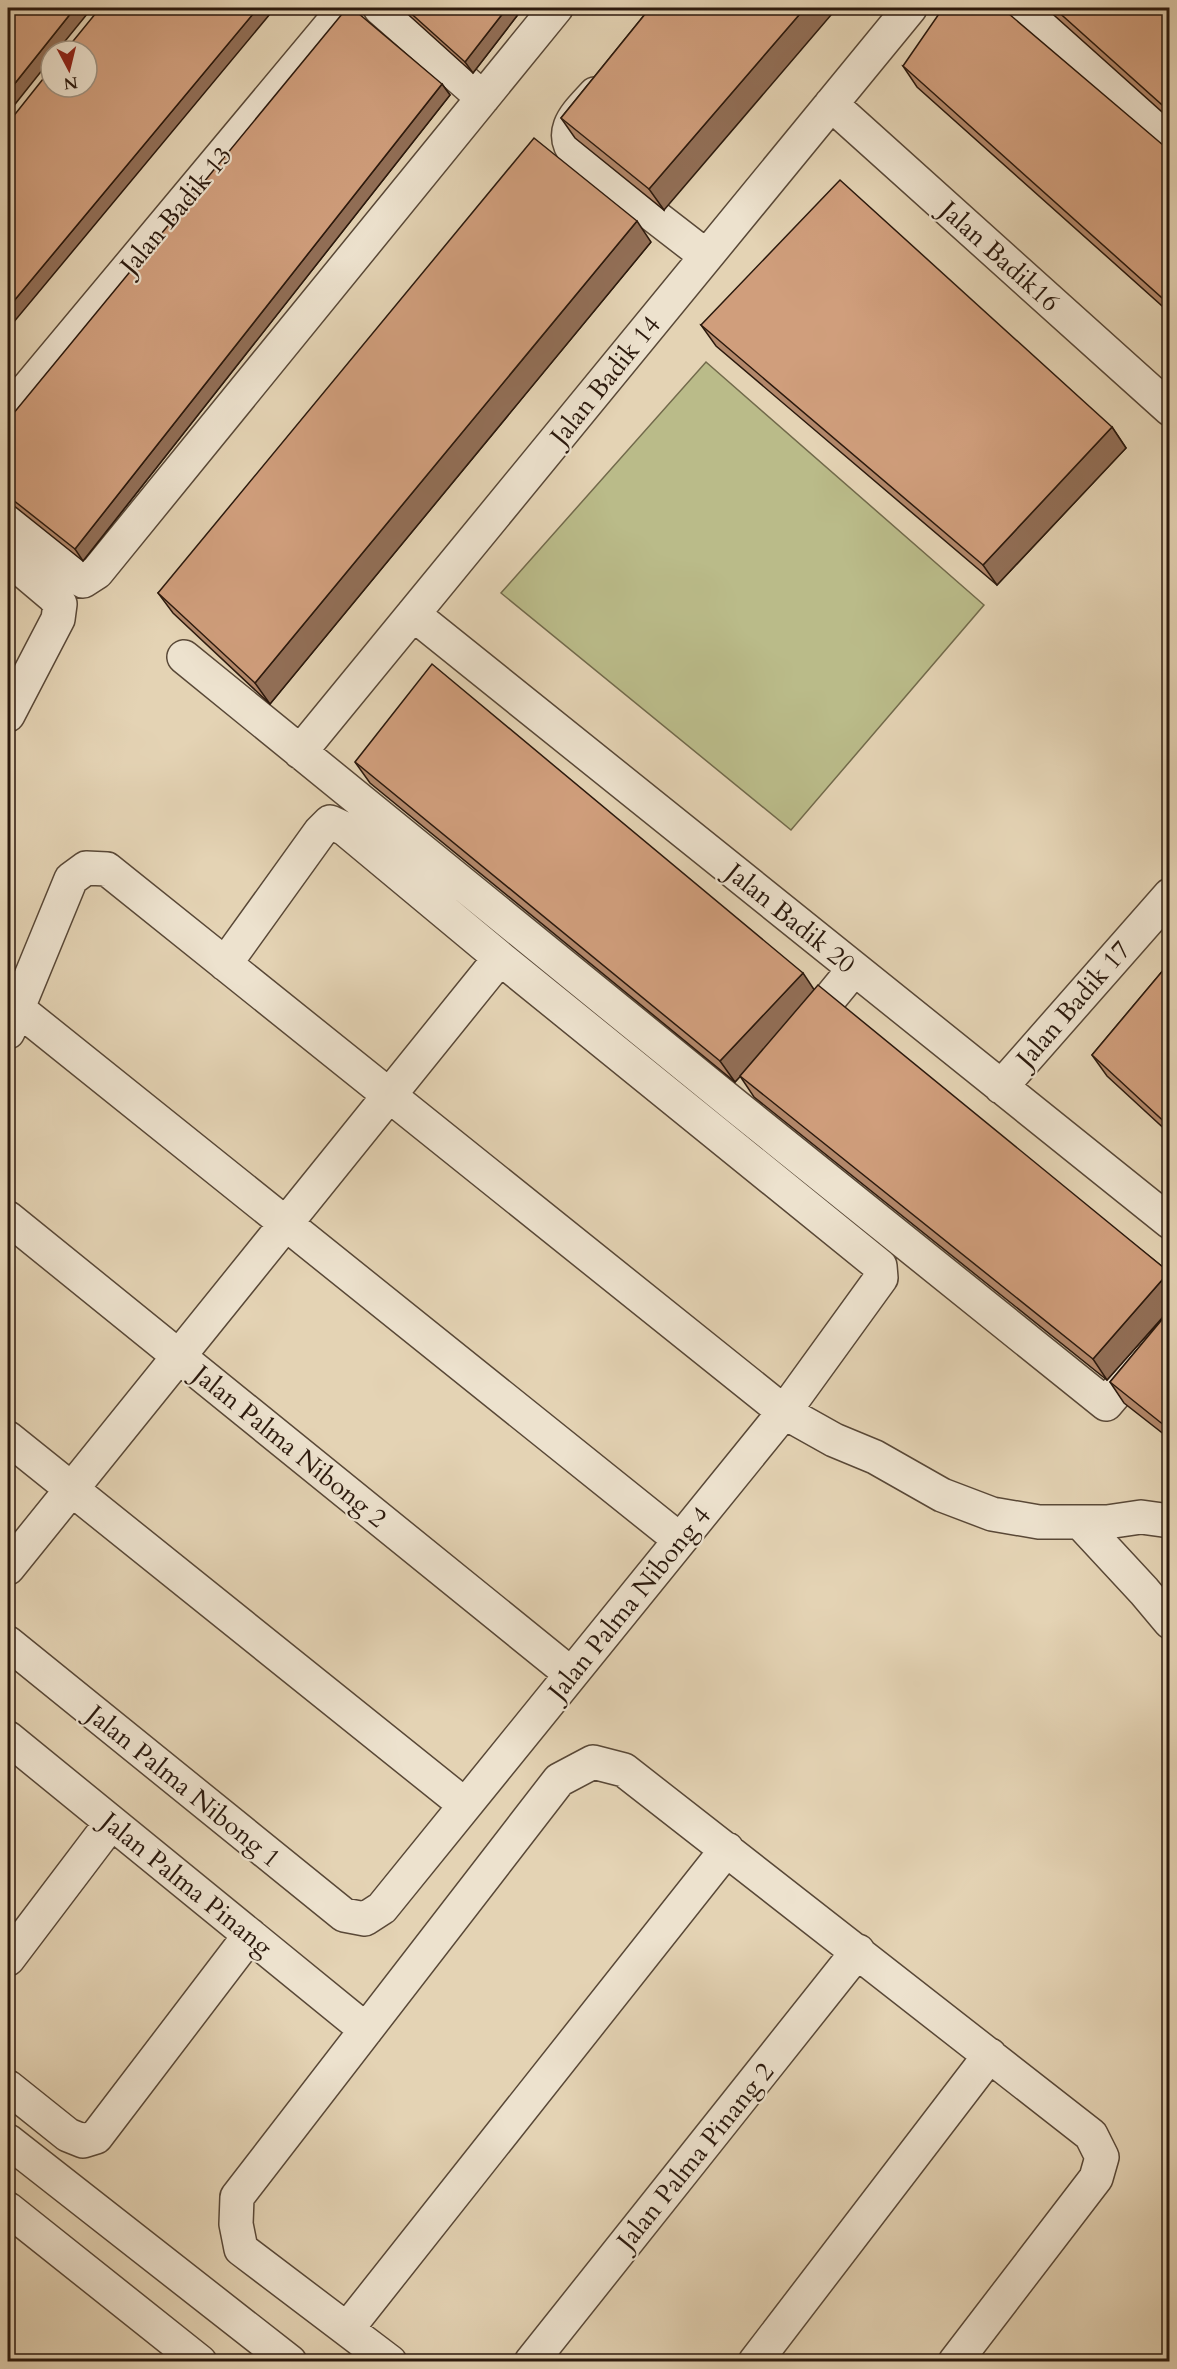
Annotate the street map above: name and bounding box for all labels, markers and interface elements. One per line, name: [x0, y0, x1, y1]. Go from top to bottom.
north arrow: [39, 39, 99, 99]
text: N: [62, 71, 79, 95]
street label: Jalan Badik 13: [110, 139, 240, 285]
street label: Jalan Badik16: [929, 190, 1067, 320]
street label: Jalan Badik 14: [540, 308, 668, 456]
street label: Jalan Badik 20: [715, 853, 863, 981]
street label: Jalan Badik 17: [1006, 934, 1138, 1078]
street label: Jalan Palma Nibong 2: [182, 1355, 394, 1536]
street label: Jalan Palma Nibong 4: [538, 1499, 719, 1711]
street label: Jalan Palma Nibong 1: [76, 1695, 288, 1876]
street label: Jalan Palma Pinang: [91, 1802, 280, 1965]
street label: Jalan Palma Pinang 2: [606, 2055, 782, 2260]

